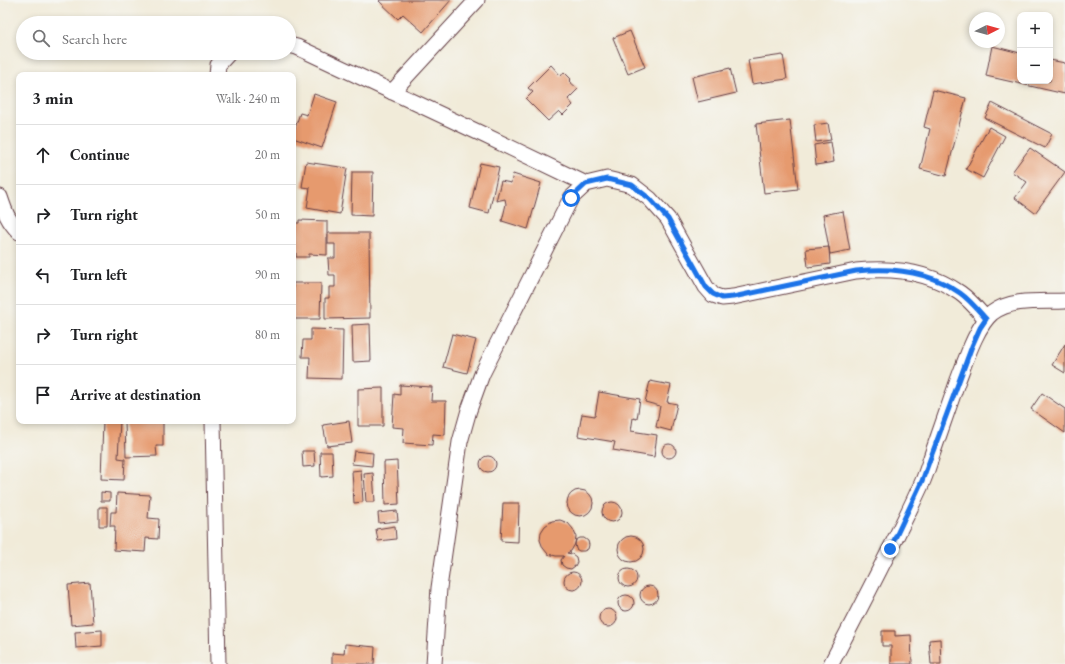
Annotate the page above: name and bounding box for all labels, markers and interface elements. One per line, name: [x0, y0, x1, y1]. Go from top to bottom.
north arrow: [969, 12, 1005, 48]
map controls: [1017, 12, 1053, 84]
button: +: [1017, 12, 1053, 48]
search box: [16, 16, 296, 60]
icon: search: [30, 27, 52, 49]
text: Search here: [62, 29, 127, 48]
button: −: [1017, 48, 1053, 84]
text: 3 min: [32, 87, 73, 109]
text: Walk · 240 m: [216, 90, 280, 107]
icon: ahead: [32, 144, 54, 166]
text: Continue: [70, 145, 130, 164]
text: 20 m: [255, 146, 280, 163]
route start: [562, 189, 580, 207]
icon: right: [32, 204, 54, 226]
text: Turn right: [70, 205, 138, 224]
text: 50 m: [255, 206, 280, 223]
icon: left: [32, 264, 54, 286]
text: Turn left: [70, 265, 127, 284]
text: 90 m: [255, 266, 280, 283]
icon: right: [32, 324, 54, 346]
text: Turn right: [70, 325, 138, 344]
text: 80 m: [255, 326, 280, 343]
icon: arrive: [32, 384, 54, 406]
text: Arrive at destination: [70, 385, 201, 404]
route end: [881, 540, 899, 558]

